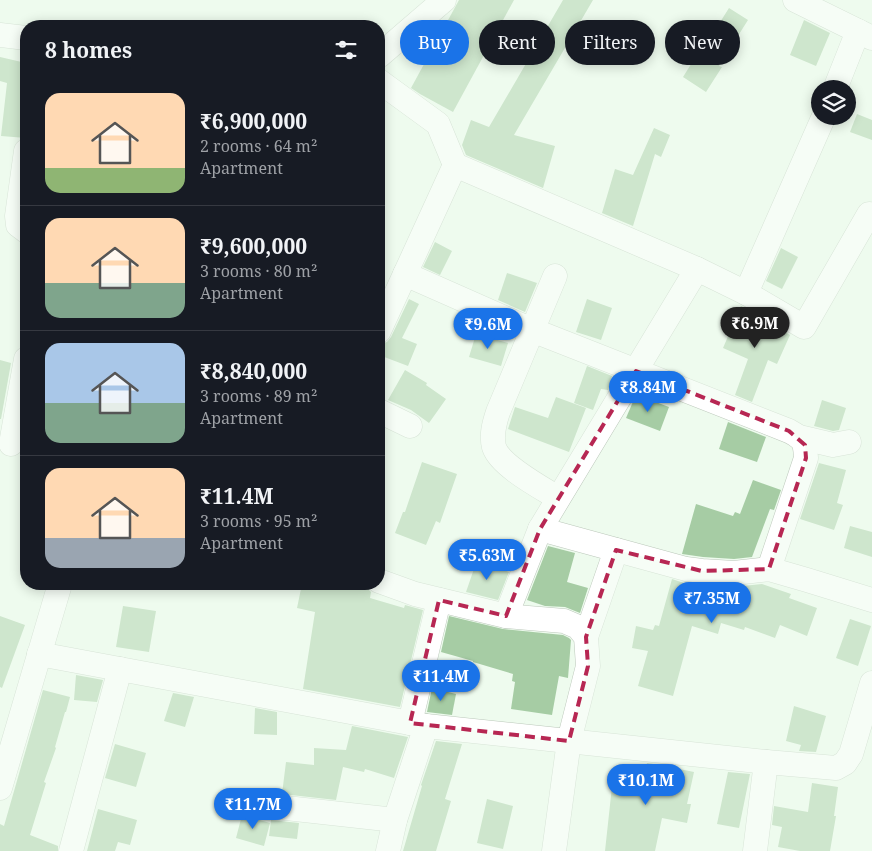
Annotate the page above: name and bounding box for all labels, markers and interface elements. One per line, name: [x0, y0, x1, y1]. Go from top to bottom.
chip: Buy: [400, 20, 469, 65]
chip: Rent: [479, 20, 555, 65]
chip: Filters: [565, 20, 655, 65]
chip: New: [665, 20, 740, 65]
text: 8 homes: [45, 36, 132, 64]
icon: filters: [332, 36, 360, 64]
map controls: [811, 80, 856, 125]
button: layers: [811, 80, 856, 125]
text: ₹6,900,000: [200, 107, 307, 135]
icon: home: [85, 113, 145, 173]
text: 2 rooms · 64 m²: [200, 135, 317, 157]
text: Apartment: [200, 157, 283, 179]
text: ₹9,600,000: [200, 232, 307, 260]
icon: home: [85, 238, 145, 298]
text: 3 rooms · 80 m²: [200, 260, 317, 282]
text: Apartment: [200, 282, 283, 304]
pin: ₹6.9M: [720, 306, 790, 349]
pin: ₹9.6M: [453, 308, 523, 350]
text: ₹6.9M: [732, 312, 778, 334]
text: ₹9.6M: [465, 313, 511, 335]
text: ₹8,840,000: [200, 357, 307, 385]
icon: home: [85, 363, 145, 423]
pin: ₹8.84M: [607, 370, 689, 413]
text: ₹8.84M: [620, 376, 676, 398]
text: 3 rooms · 89 m²: [200, 385, 317, 407]
text: Apartment: [200, 407, 283, 429]
text: ₹11.4M: [200, 482, 274, 510]
icon: home: [85, 488, 145, 548]
text: 3 rooms · 95 m²: [200, 510, 317, 532]
text: Apartment: [200, 532, 283, 554]
pin: ₹5.63M: [446, 538, 528, 581]
text: ₹5.63M: [459, 544, 515, 566]
pin: ₹7.35M: [671, 582, 753, 624]
text: ₹7.35M: [684, 587, 740, 609]
pin: ₹11.4M: [400, 660, 482, 702]
text: ₹11.4M: [413, 665, 469, 687]
pin: ₹10.1M: [605, 764, 687, 806]
text: ₹10.1M: [618, 769, 674, 791]
pin: ₹11.7M: [212, 788, 294, 830]
text: ₹11.7M: [225, 793, 281, 815]

